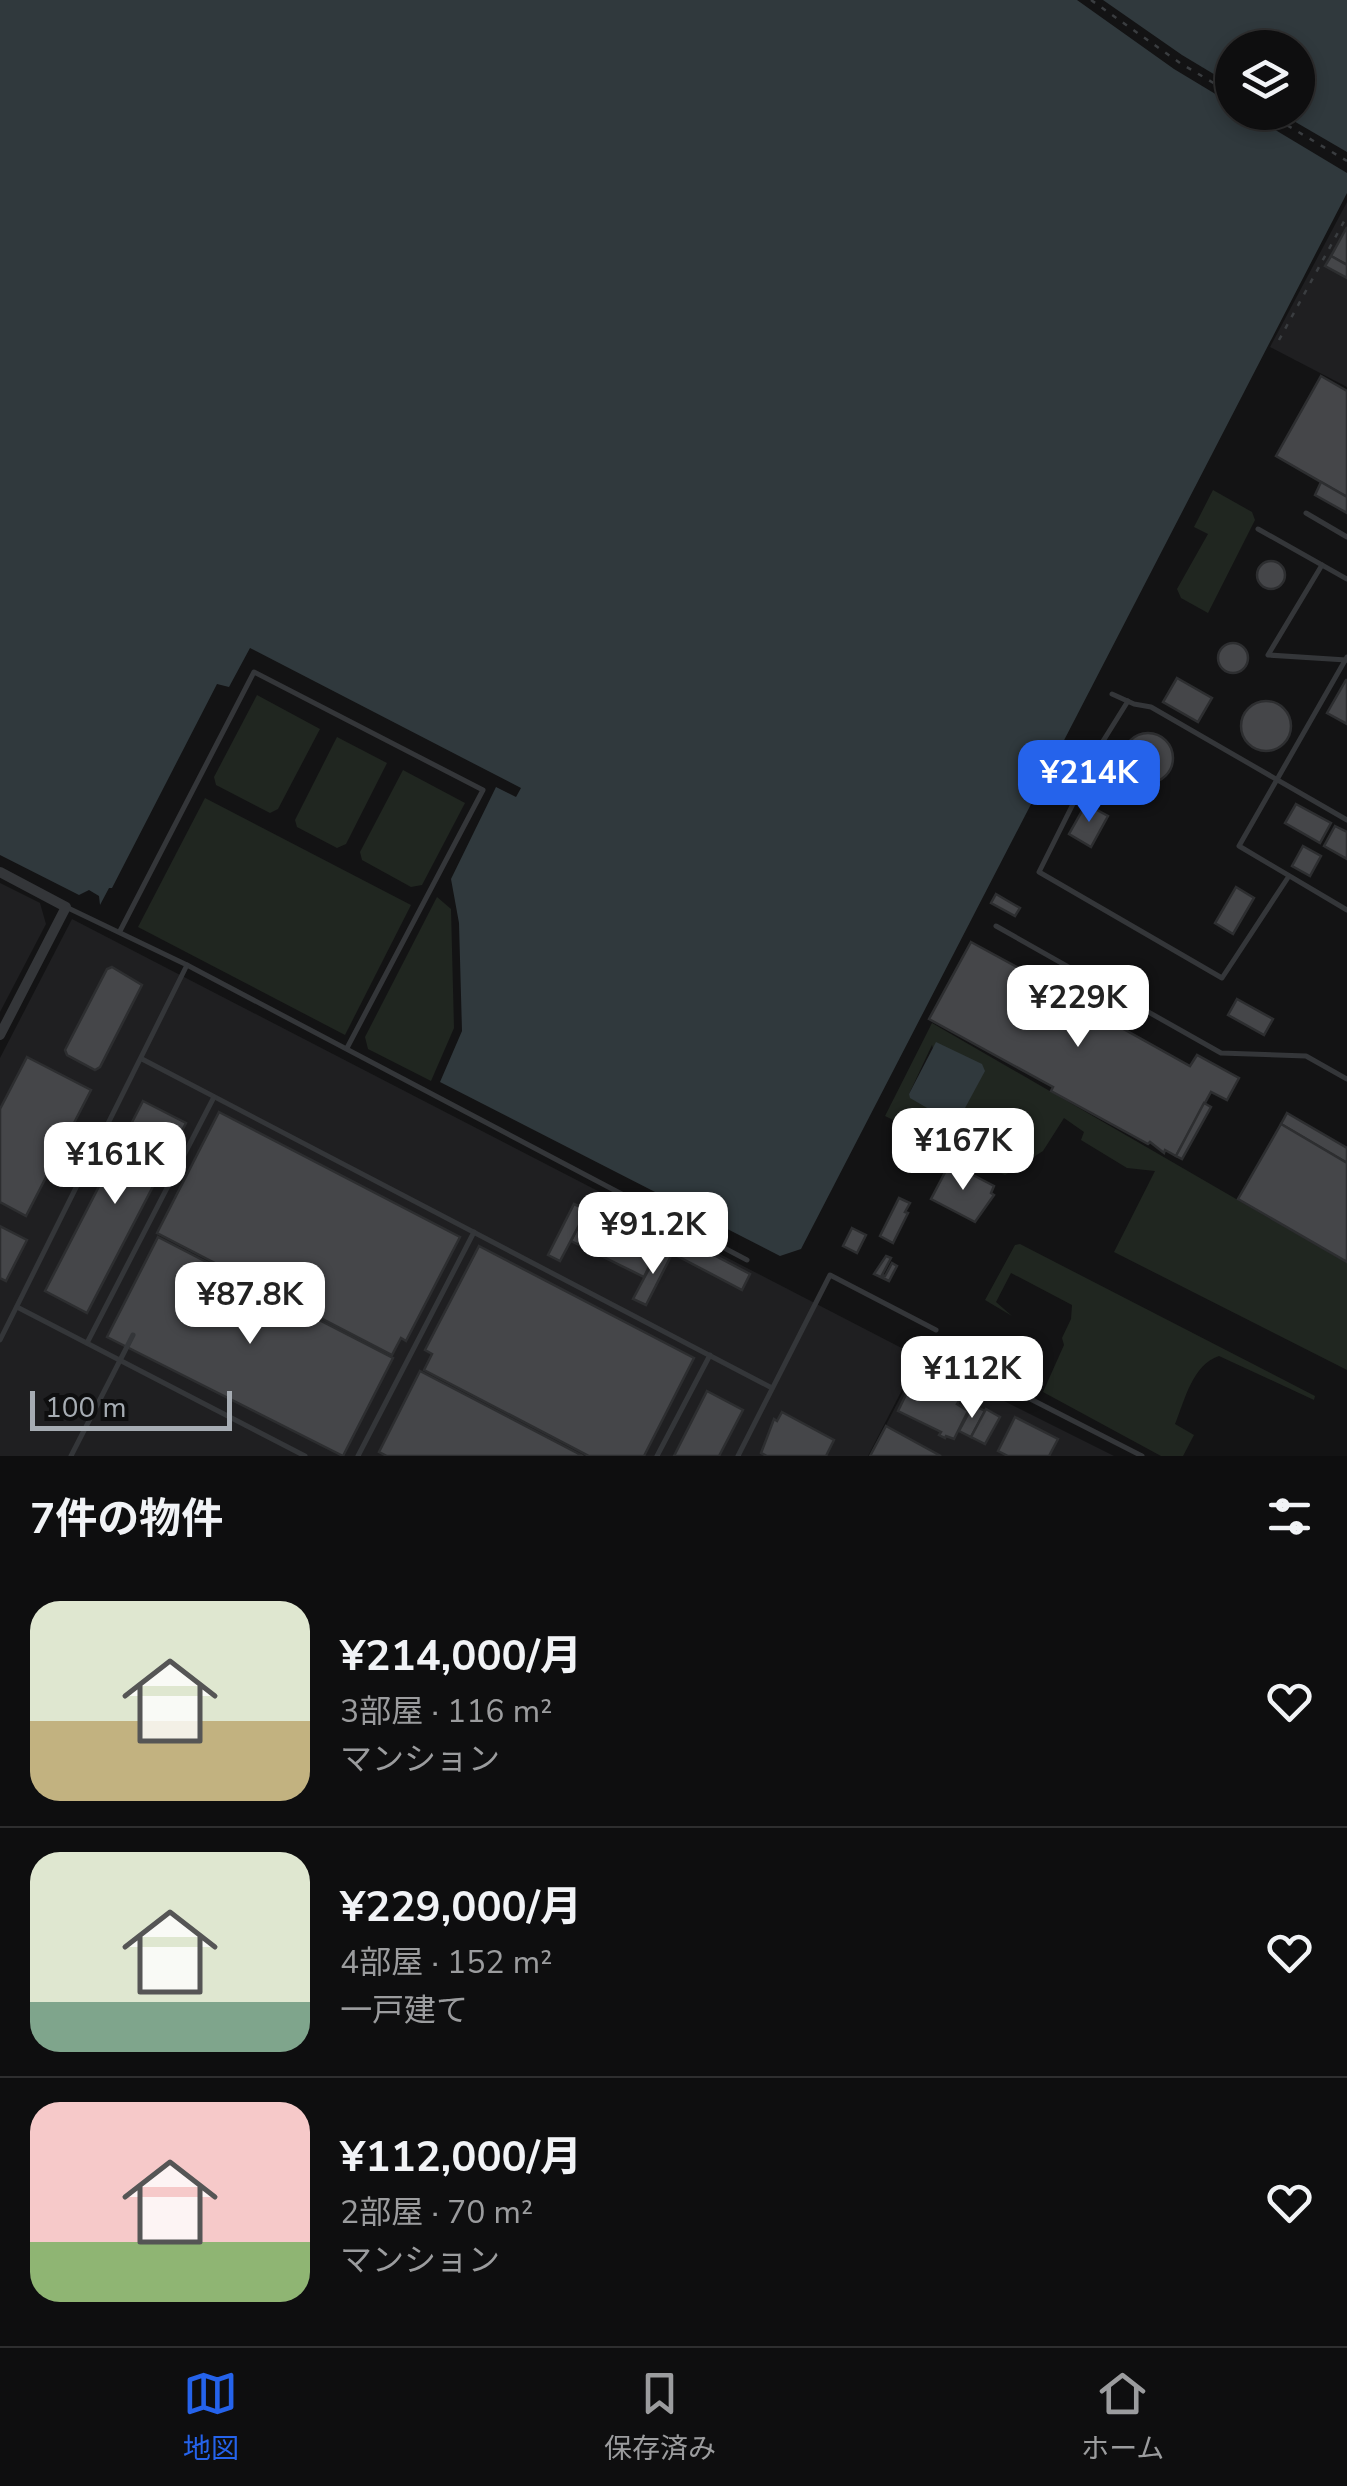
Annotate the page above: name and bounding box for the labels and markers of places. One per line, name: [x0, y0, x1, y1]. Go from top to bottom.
pin: ¥214K: [1019, 740, 1159, 825]
pin: ¥229K: [1008, 965, 1148, 1050]
pin: ¥167K: [893, 1108, 1033, 1193]
pin: ¥161K: [45, 1122, 185, 1207]
pin: ¥91.2K: [572, 1192, 734, 1277]
pin: ¥87.8K: [169, 1262, 331, 1347]
pin: ¥112K: [902, 1336, 1042, 1421]

